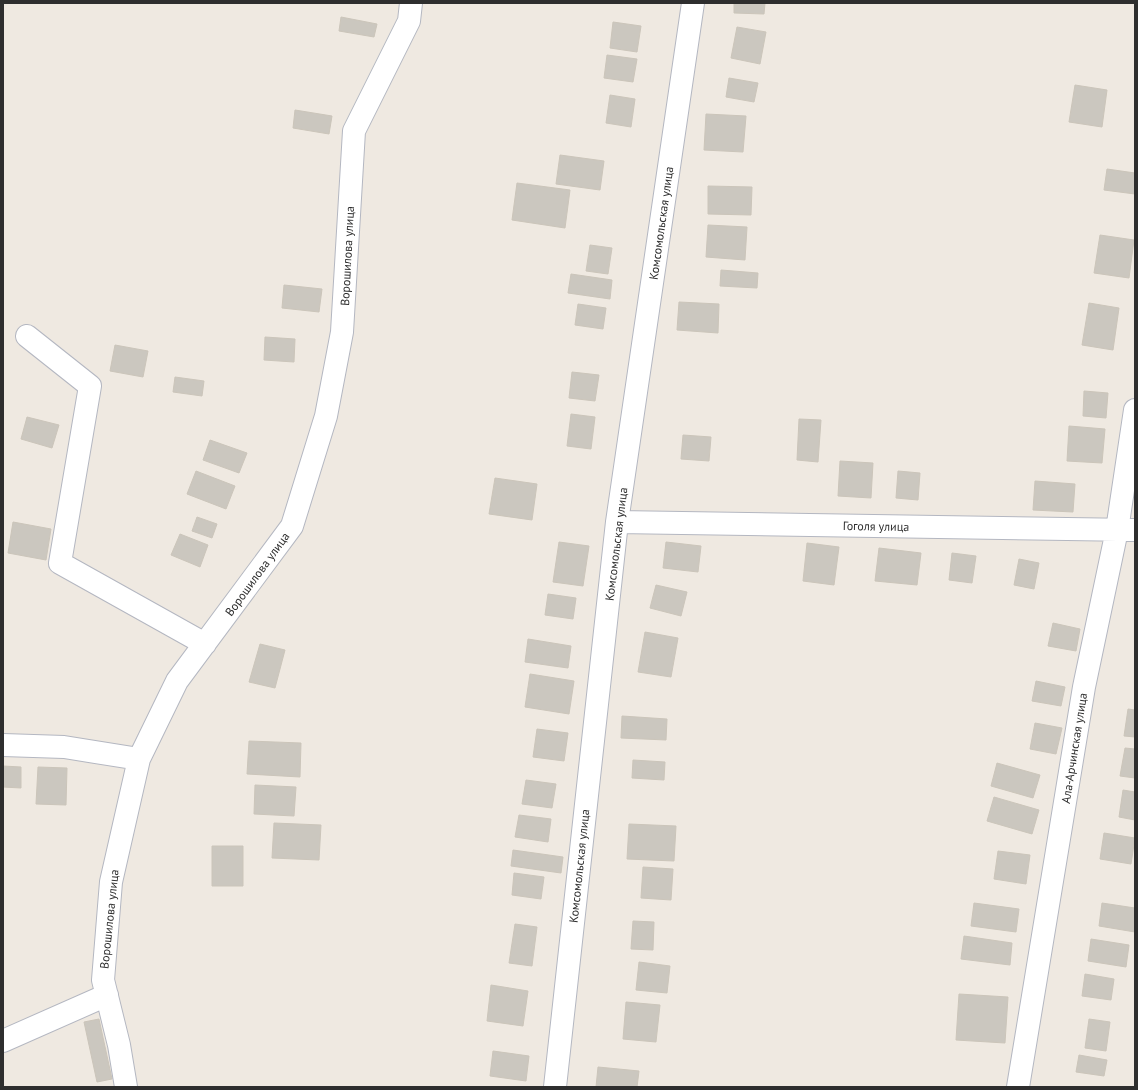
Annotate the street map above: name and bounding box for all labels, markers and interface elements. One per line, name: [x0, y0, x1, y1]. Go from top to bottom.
street label: Комсомольская улица: [646, 165, 676, 281]
street label: Ворошилова улица: [337, 206, 357, 306]
street label: Комсомольская улица: [602, 486, 630, 602]
street label: Гоголя улица: [843, 518, 909, 534]
street label: Ворошилова улица: [222, 529, 292, 619]
street label: Ала-Арчинская улица: [1058, 692, 1090, 804]
street label: Комсомольская улица: [566, 808, 592, 924]
street label: Ворошилова улица: [96, 868, 122, 969]

